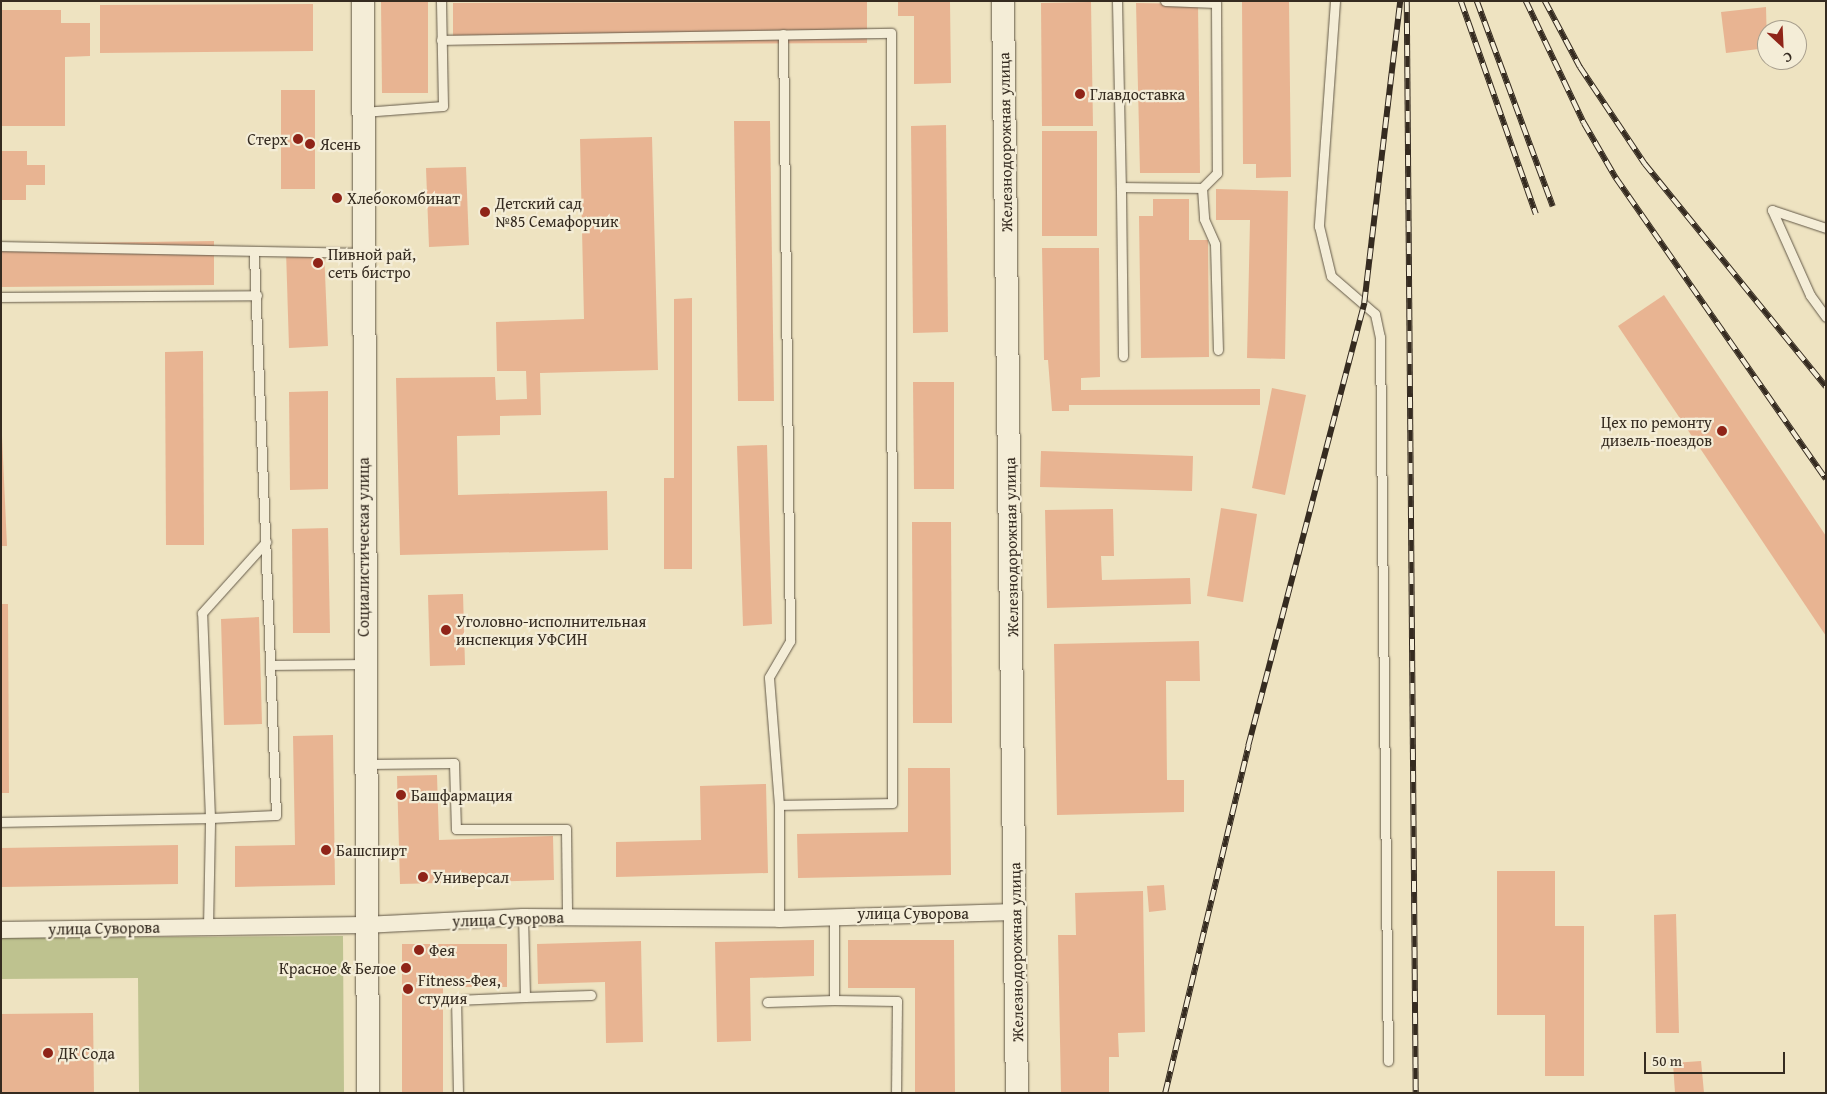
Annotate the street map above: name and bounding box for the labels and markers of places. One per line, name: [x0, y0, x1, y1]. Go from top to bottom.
place label: Главдоставка: [1090, 84, 1185, 104]
marker: Главдоставка: [1074, 88, 1086, 100]
place label: Стерх: [247, 129, 288, 149]
marker: Стерх: [292, 133, 304, 145]
place label: Ясень: [320, 134, 361, 154]
marker: Ясень: [304, 138, 316, 150]
place label: Хлебокомбинат: [347, 188, 460, 208]
marker: Хлебокомбинат: [331, 192, 343, 204]
place label: Детский сад №85 Семафорчик: [495, 193, 618, 231]
marker: Детский сад №85 Семафорчик: [479, 206, 491, 218]
place label: Пивной рай, сеть бистро: [328, 244, 416, 282]
marker: Пивной рай, сеть бистро: [312, 257, 324, 269]
place label: Цех по ремонту дизель-поездов: [1601, 412, 1712, 450]
marker: Цех по ремонту дизель-поездов: [1716, 425, 1728, 437]
place label: Уголовно-исполнительная инспекция УФСИН: [456, 611, 646, 649]
marker: Уголовно-исполнительная инспекция УФСИН: [440, 624, 452, 636]
place label: Башфармация: [411, 785, 513, 805]
marker: Башфармация: [395, 789, 407, 801]
place label: Башспирт: [336, 840, 407, 860]
marker: Башспирт: [320, 844, 332, 856]
place label: Универсал: [433, 867, 509, 887]
marker: Универсал: [417, 871, 429, 883]
place label: Фея: [429, 940, 455, 960]
marker: Фея: [413, 944, 425, 956]
place label: Красное & Белое: [279, 958, 396, 978]
marker: Красное & Белое: [400, 962, 412, 974]
place label: Fitness-Фея, студия: [418, 970, 501, 1008]
marker: Fitness-Фея, студия: [402, 983, 414, 995]
place label: ДК Сода: [58, 1043, 115, 1063]
marker: ДК Сода: [42, 1047, 54, 1059]

